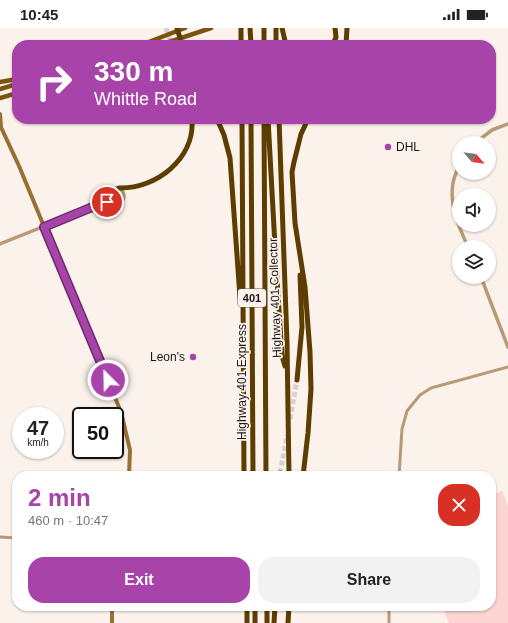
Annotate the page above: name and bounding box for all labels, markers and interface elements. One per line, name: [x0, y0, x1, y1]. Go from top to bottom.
text: 10:45: [20, 6, 58, 23]
icon: right: [28, 56, 80, 108]
text: 330 m: [94, 56, 173, 87]
text: Whittle Road: [94, 89, 197, 109]
north arrow: [452, 136, 496, 180]
map controls: [452, 136, 496, 284]
place label: DHL: [396, 140, 420, 154]
marker: DHL: [383, 142, 393, 152]
pin: [90, 185, 124, 219]
button: sound: [452, 188, 496, 232]
icon: arrive: [96, 191, 118, 213]
street label: Highway 401 Collector: [266, 238, 284, 358]
button: layers: [452, 240, 496, 284]
road number: 401: [238, 289, 266, 307]
street label: Highway 401 Express: [235, 324, 249, 440]
place label: Leon's: [150, 350, 185, 364]
marker: Leon's: [188, 352, 198, 362]
position arrow: [87, 359, 129, 401]
speed limit sign: 50: [72, 407, 124, 459]
text: 47: [27, 417, 49, 439]
text: km/h: [27, 437, 49, 448]
text: 2 min: [28, 484, 91, 511]
button: close: [438, 484, 480, 526]
text: 460 m · 10:47: [28, 513, 108, 528]
button: Exit: [28, 557, 250, 603]
button: Share: [258, 557, 480, 603]

